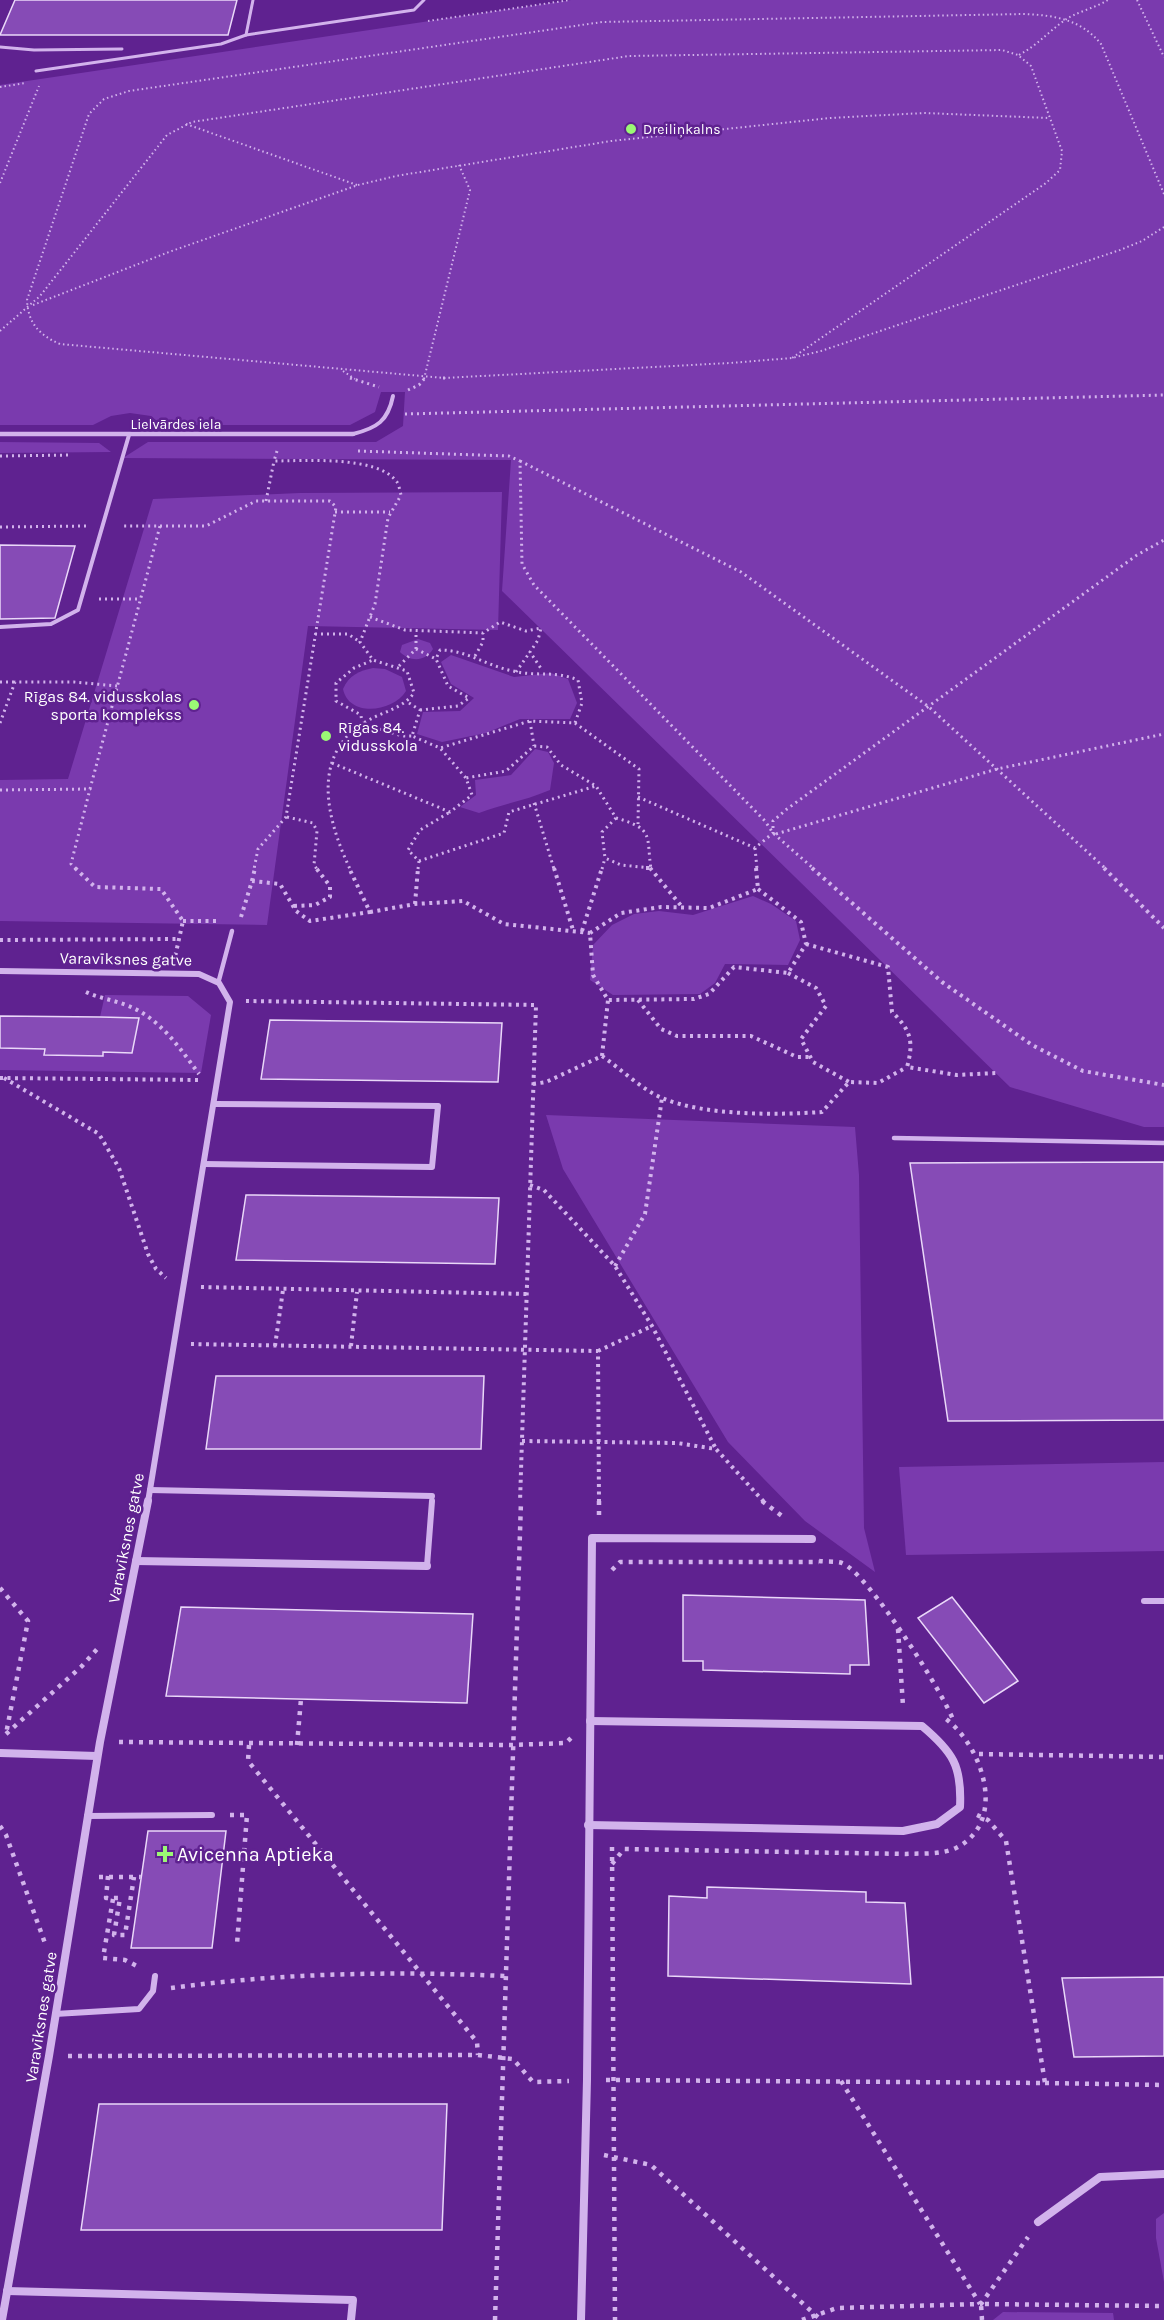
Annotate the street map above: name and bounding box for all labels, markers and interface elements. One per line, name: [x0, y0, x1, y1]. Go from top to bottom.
place label: Dreiliņkalns: [643, 121, 721, 138]
marker: Dreiliņkalns: [624, 122, 638, 136]
street label: Lielvārdes iela: [131, 416, 221, 433]
place label: Rīgas 84. vidusskolas sporta komplekss: [24, 687, 182, 724]
marker: Rīgas 84. vidusskolas sporta komplekss: [187, 698, 201, 712]
place label: Rīgas 84. vidusskola: [338, 718, 418, 755]
marker: Rīgas 84. vidusskola: [319, 729, 333, 743]
street label: Varavīksnes gatve: [60, 948, 192, 970]
street label: Varavīksnes gatve: [104, 1471, 148, 1605]
place label: Avicenna Aptieka: [177, 1843, 334, 1866]
marker: Avicenna Aptieka: [158, 1847, 172, 1861]
street label: Varavīksnes gatve: [21, 1950, 61, 2084]

